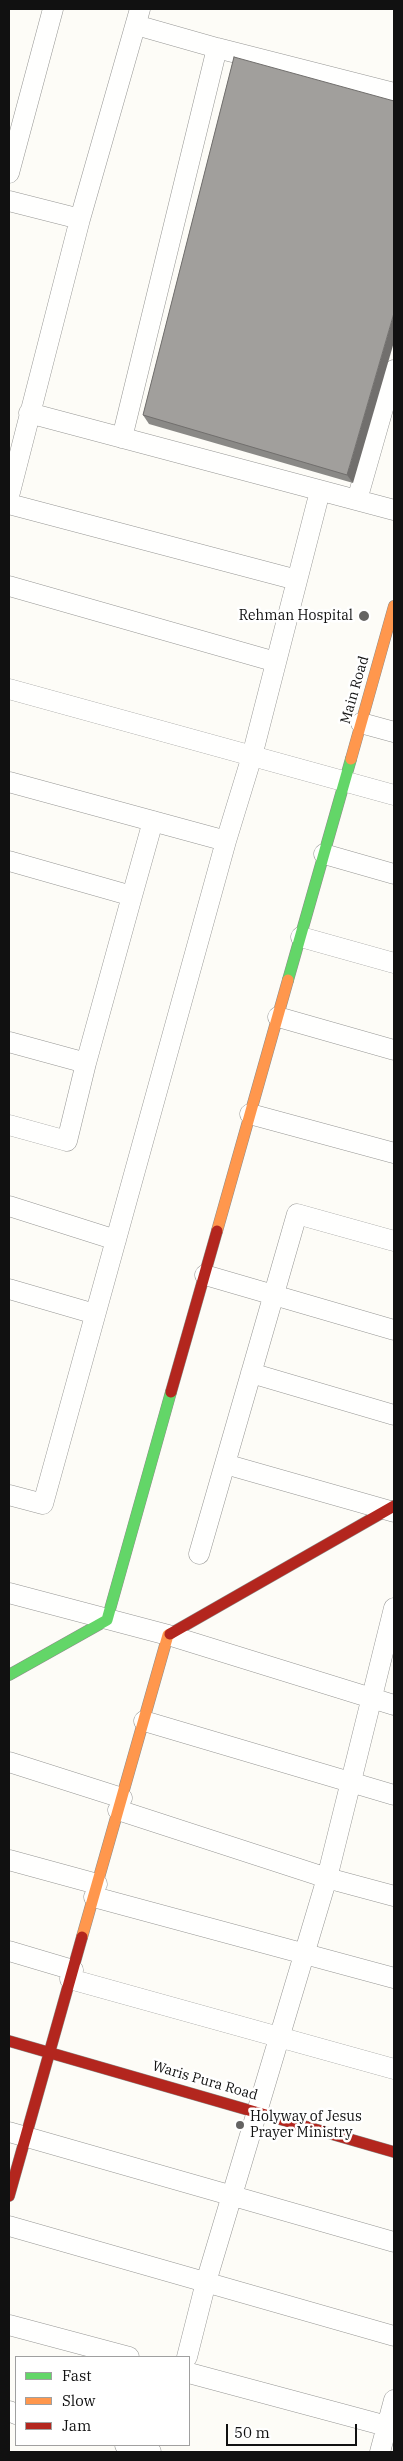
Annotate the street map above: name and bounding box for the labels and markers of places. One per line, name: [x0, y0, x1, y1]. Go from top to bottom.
place label: Rehman Hospital: [239, 608, 353, 624]
marker: Rehman Hospital: [357, 609, 371, 623]
place label: Holyway of Jesus Prayer Ministry: [250, 2109, 362, 2142]
marker: Holyway of Jesus Prayer Ministry: [234, 2119, 246, 2131]

